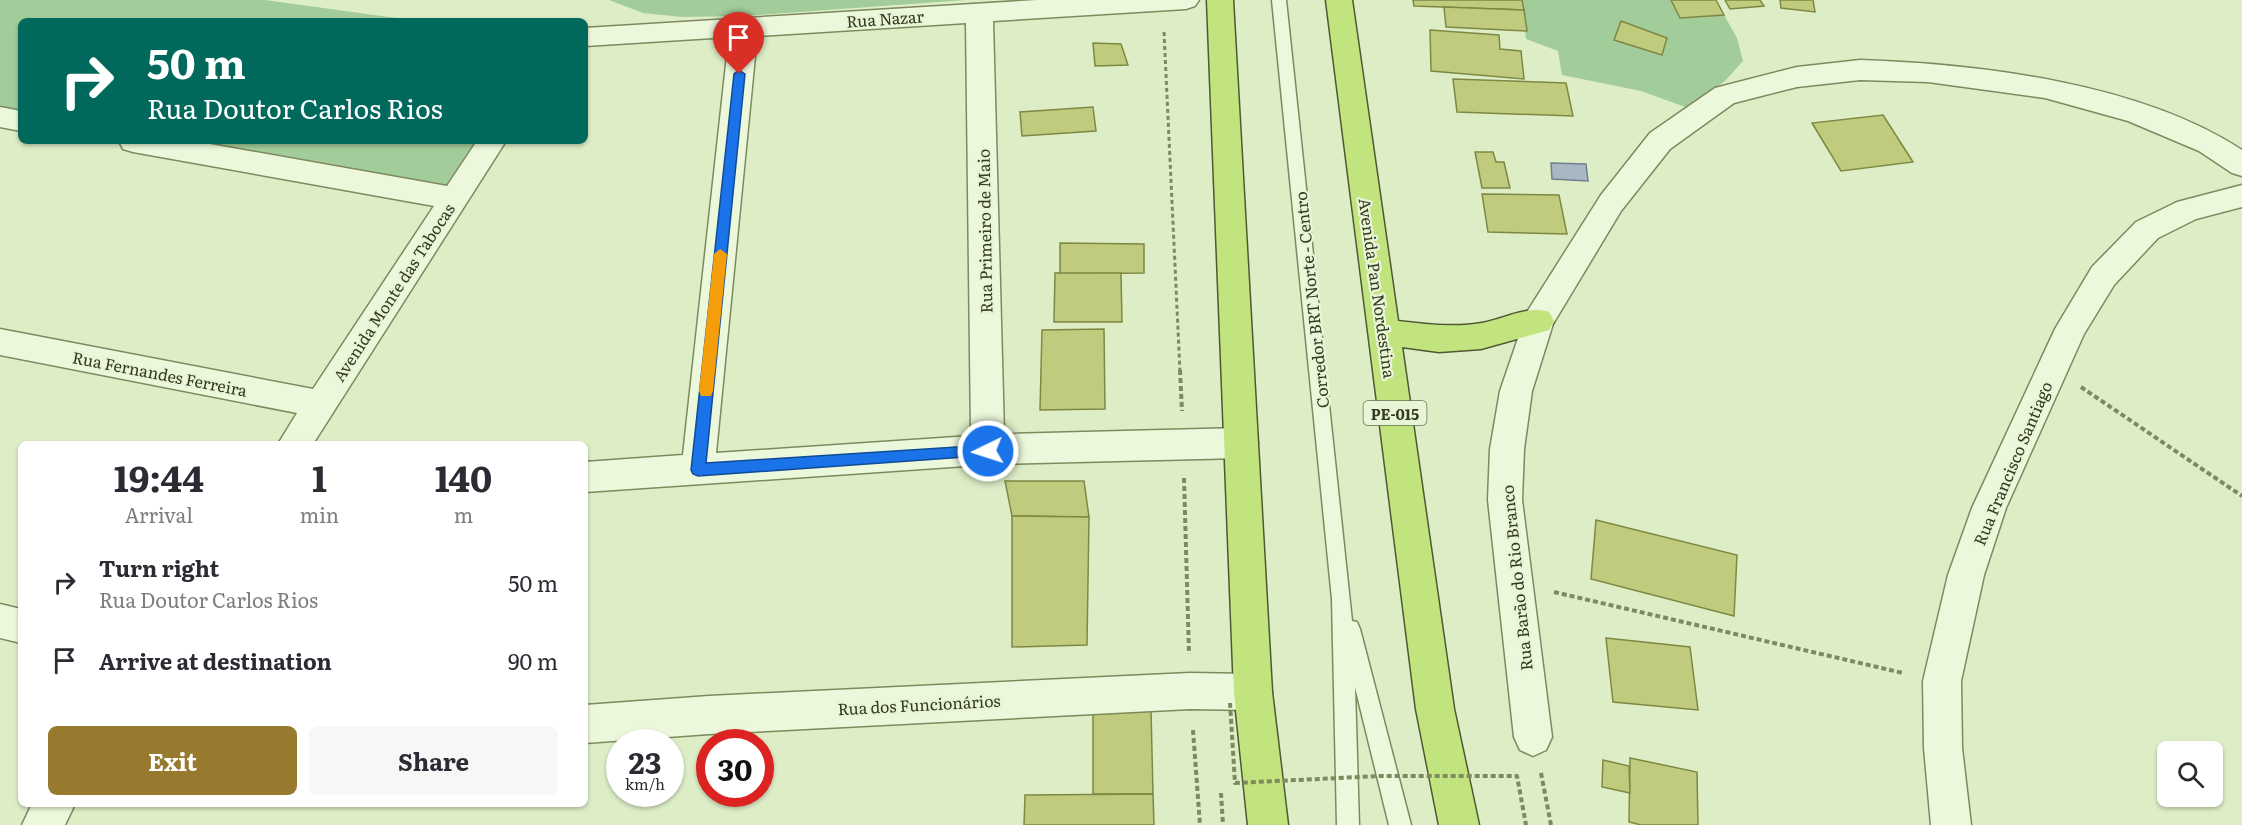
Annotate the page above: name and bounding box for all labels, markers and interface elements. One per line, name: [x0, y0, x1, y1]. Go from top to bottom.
street label: Rua Nazar: [845, 3, 925, 33]
pin: [713, 12, 764, 74]
icon: arrive: [722, 21, 755, 54]
text: 50 m: [147, 30, 246, 92]
icon: right: [48, 42, 126, 120]
text: Rua Doutor Carlos Rios: [147, 87, 443, 127]
street label: Rua Primeiro de Maio: [971, 148, 997, 314]
street label: Corredor BRT Norte - Centro: [1288, 191, 1334, 409]
street label: Avenida Pan Nordestina: [1353, 196, 1403, 380]
street label: Avenida Monte das Tabocas: [326, 198, 460, 386]
street label: Rua Fernandes Ferreira: [71, 344, 250, 402]
street label: Rua Francisco Santiago: [1967, 377, 2057, 549]
road number: PE-015: [1364, 401, 1426, 425]
position arrow: [956, 419, 1020, 483]
text: 19:44: [114, 450, 204, 503]
text: 1: [312, 450, 327, 503]
text: 140: [435, 450, 492, 503]
street label: Rua Barão do Rio Branco: [1494, 484, 1538, 672]
text: Arrival: [125, 499, 193, 529]
text: min: [300, 499, 339, 529]
text: m: [454, 499, 473, 529]
text: Turn right: [99, 551, 219, 584]
icon: right: [48, 566, 81, 599]
text: 50 m: [508, 566, 558, 599]
text: Rua Doutor Carlos Rios: [99, 584, 318, 614]
icon: arrive: [48, 644, 81, 677]
text: Arrive at destination: [99, 644, 332, 677]
text: 90 m: [508, 644, 558, 677]
street label: Rua dos Funcionários: [837, 688, 1001, 720]
button: Exit: [48, 726, 297, 795]
button: Share: [309, 726, 558, 795]
speed limit sign: 30: [696, 729, 774, 807]
text: 23: [629, 739, 661, 783]
map controls: [2157, 741, 2223, 807]
button: search: [2157, 741, 2223, 807]
text: km/h: [625, 772, 665, 795]

